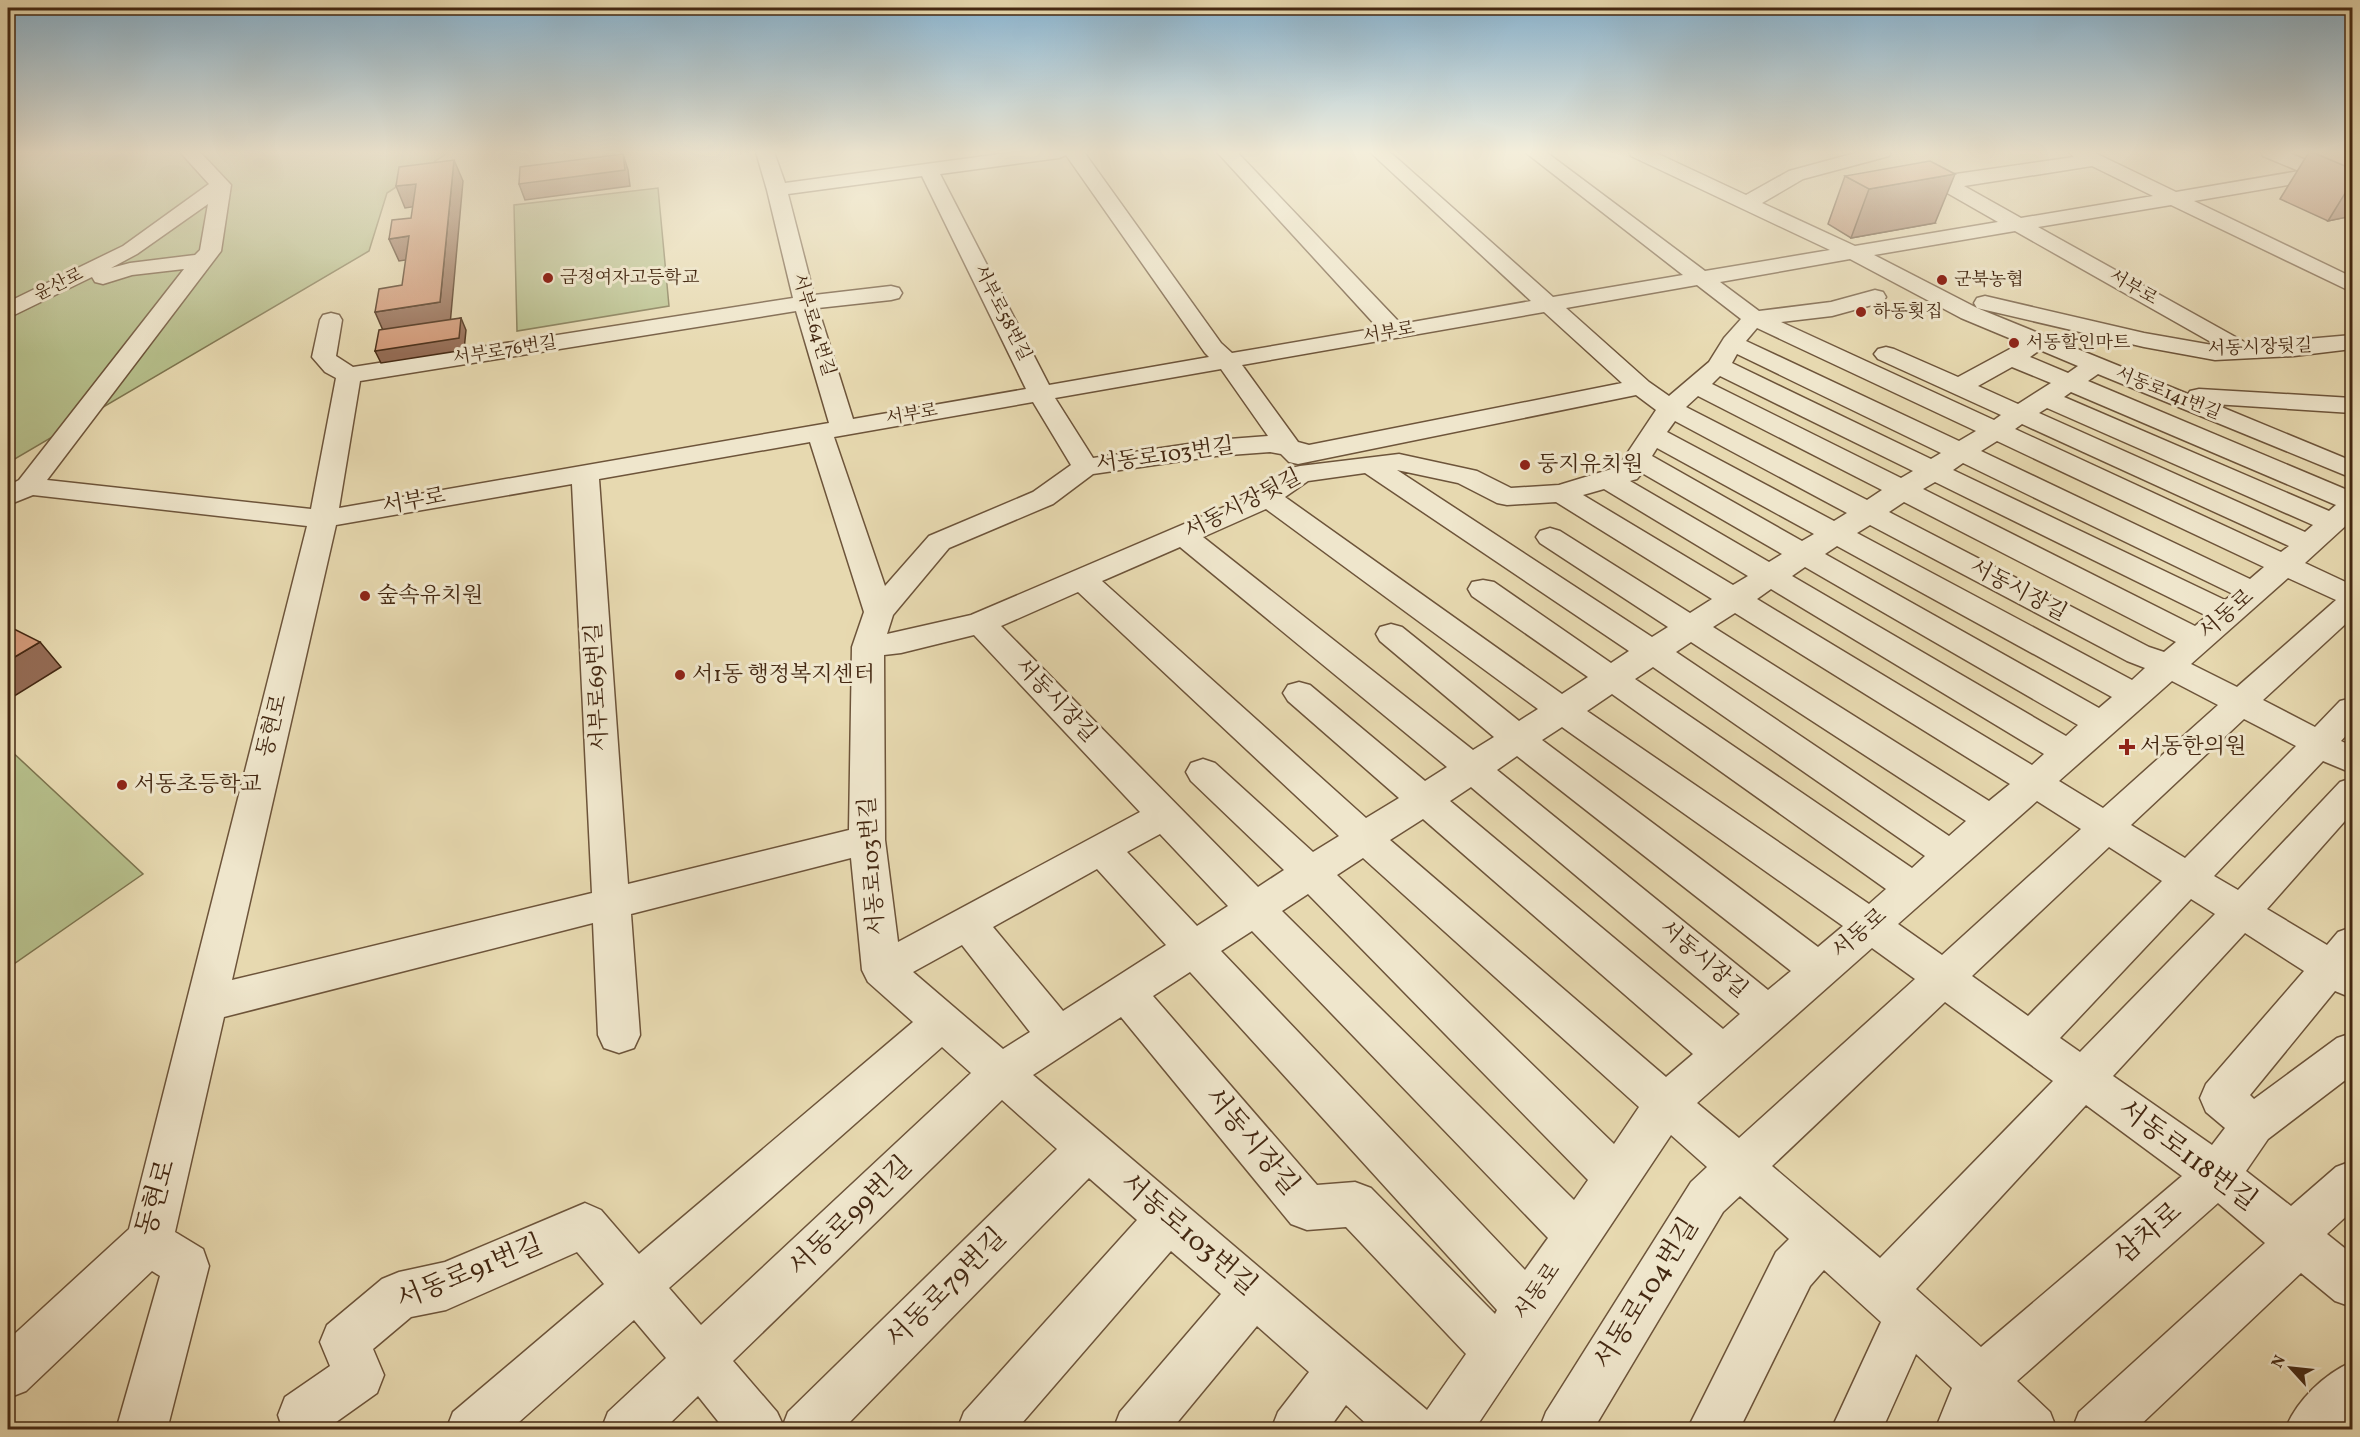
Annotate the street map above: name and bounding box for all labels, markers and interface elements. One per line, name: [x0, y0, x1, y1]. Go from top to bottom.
street label: 서부로58번길: [967, 261, 1037, 365]
street label: 윤산로: [30, 262, 88, 308]
street label: 서부로: [2104, 264, 2162, 312]
place label: 금정여자고등학교: [560, 266, 700, 291]
place label: 군북농협: [1954, 268, 2024, 293]
marker: 금정여자고등학교: [541, 271, 555, 285]
street label: 서부로64번길: [786, 271, 840, 379]
marker: 군북농협: [1935, 273, 1949, 287]
place label: 하동횟집: [1873, 300, 1943, 325]
marker: 하동횟집: [1854, 305, 1868, 319]
street label: 서부로: [1361, 316, 1417, 350]
street label: 서부로76번길: [451, 330, 559, 372]
place label: 서동할인마트: [2026, 331, 2131, 356]
street label: 서동시장뒷길: [2207, 334, 2313, 362]
marker: 서동할인마트: [2007, 336, 2021, 350]
street label: 서동로141번길: [2112, 361, 2224, 427]
street label: 서부로: [884, 398, 940, 432]
street label: 서동로103번길: [1094, 431, 1236, 481]
place label: 둥지유치원: [1537, 450, 1643, 481]
marker: 둥지유치원: [1518, 458, 1532, 472]
street label: 서동시장뒷길: [1179, 462, 1307, 548]
street label: 서부로: [380, 481, 448, 523]
street label: 서동시장길: [1964, 552, 2072, 630]
place label: 숲속유치원: [377, 581, 483, 612]
street label: 서동로: [2193, 582, 2261, 648]
marker: 숲속유치원: [358, 589, 372, 603]
street label: 서부로69번길: [579, 622, 617, 752]
street label: 서동시장길: [1007, 652, 1103, 750]
place label: 서1동 행정복지센터: [692, 660, 875, 691]
marker: 서1동 행정복지센터: [673, 668, 687, 682]
street label: 동현로: [250, 691, 296, 761]
place label: 서동한의원: [2140, 732, 2246, 763]
marker: 서동한의원: [2118, 738, 2136, 756]
place label: 서동초등학교: [134, 770, 262, 801]
marker: 서동초등학교: [115, 778, 129, 792]
street label: 서동로103번길: [853, 796, 893, 936]
street label: 서동로: [1826, 901, 1894, 967]
street label: 서동시장길: [1652, 914, 1754, 1006]
street label: 서동시장길: [1195, 1080, 1307, 1204]
street label: 서동로118번길: [2110, 1091, 2264, 1221]
street label: 서동로99번길: [781, 1148, 921, 1286]
street label: 동현로: [128, 1155, 186, 1241]
street label: 서동로103번길: [1111, 1165, 1265, 1305]
street label: 삼차로: [2107, 1194, 2191, 1274]
street label: 서동로104번길: [1585, 1211, 1709, 1377]
street label: 서동로79번길: [878, 1220, 1016, 1358]
street label: 서동로91번길: [391, 1226, 549, 1320]
street label: 서동로: [1507, 1257, 1569, 1327]
north arrow: [2261, 1338, 2321, 1398]
text: N: [2267, 1352, 2292, 1372]

